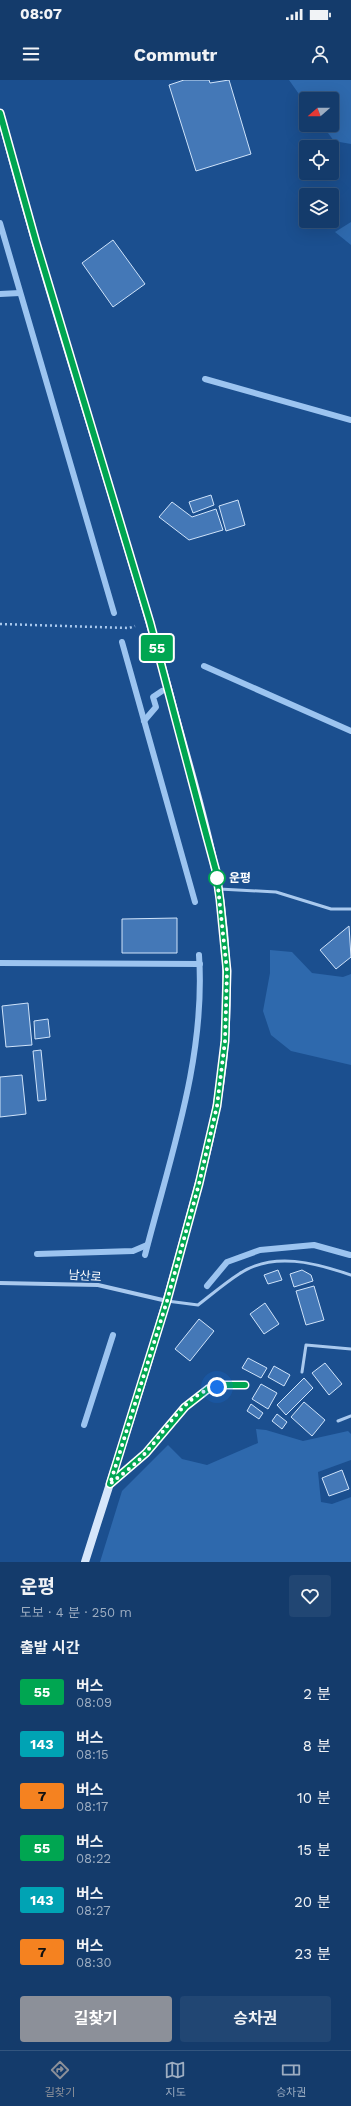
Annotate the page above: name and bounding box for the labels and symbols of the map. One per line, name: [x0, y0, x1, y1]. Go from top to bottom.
north arrow: [299, 92, 339, 132]
line badge: 55: [139, 635, 175, 661]
marker: 운평: [208, 869, 226, 887]
place label: 운평: [229, 871, 251, 885]
street label: 남산로: [68, 1268, 102, 1284]
your location: [207, 1377, 227, 1397]

